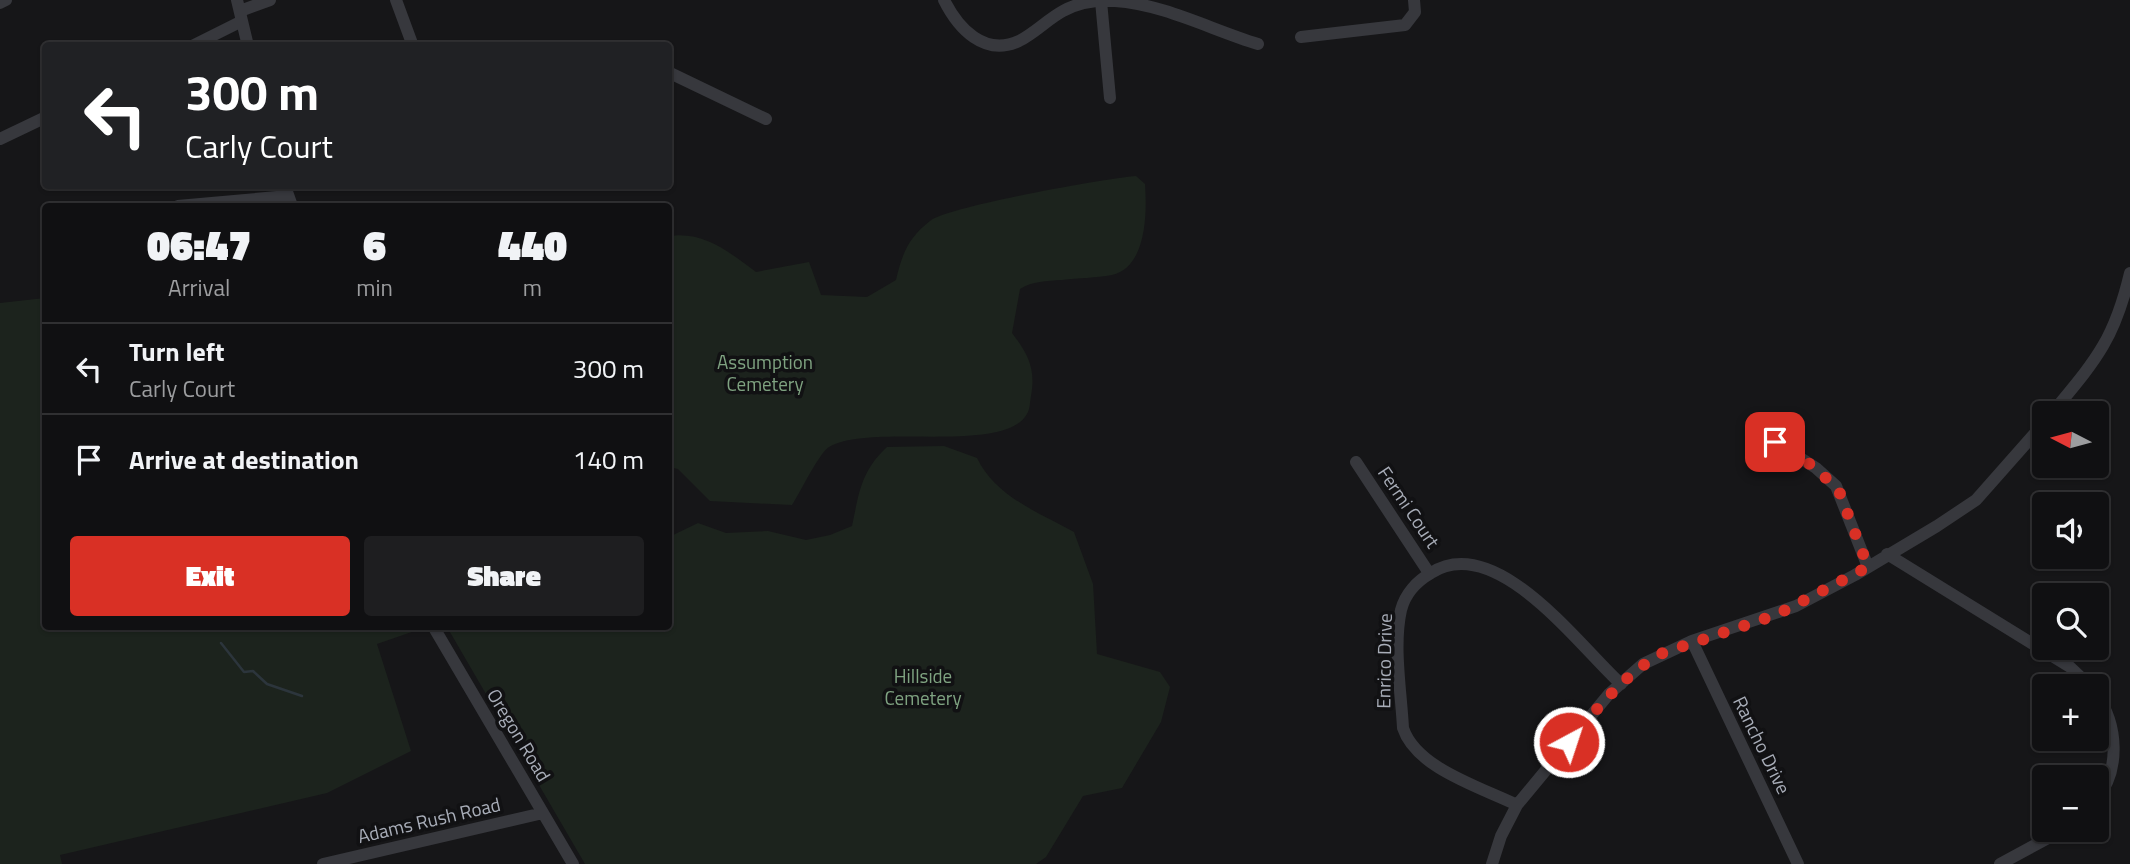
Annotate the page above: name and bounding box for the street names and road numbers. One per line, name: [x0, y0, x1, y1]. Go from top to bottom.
street label: Fermi Court: [1371, 460, 1448, 554]
street label: Enrico Drive: [1368, 613, 1399, 709]
street label: Oregon Road: [480, 683, 559, 787]
street label: Rancho Drive: [1726, 691, 1799, 799]
street label: Adams Rush Road: [355, 789, 503, 850]

